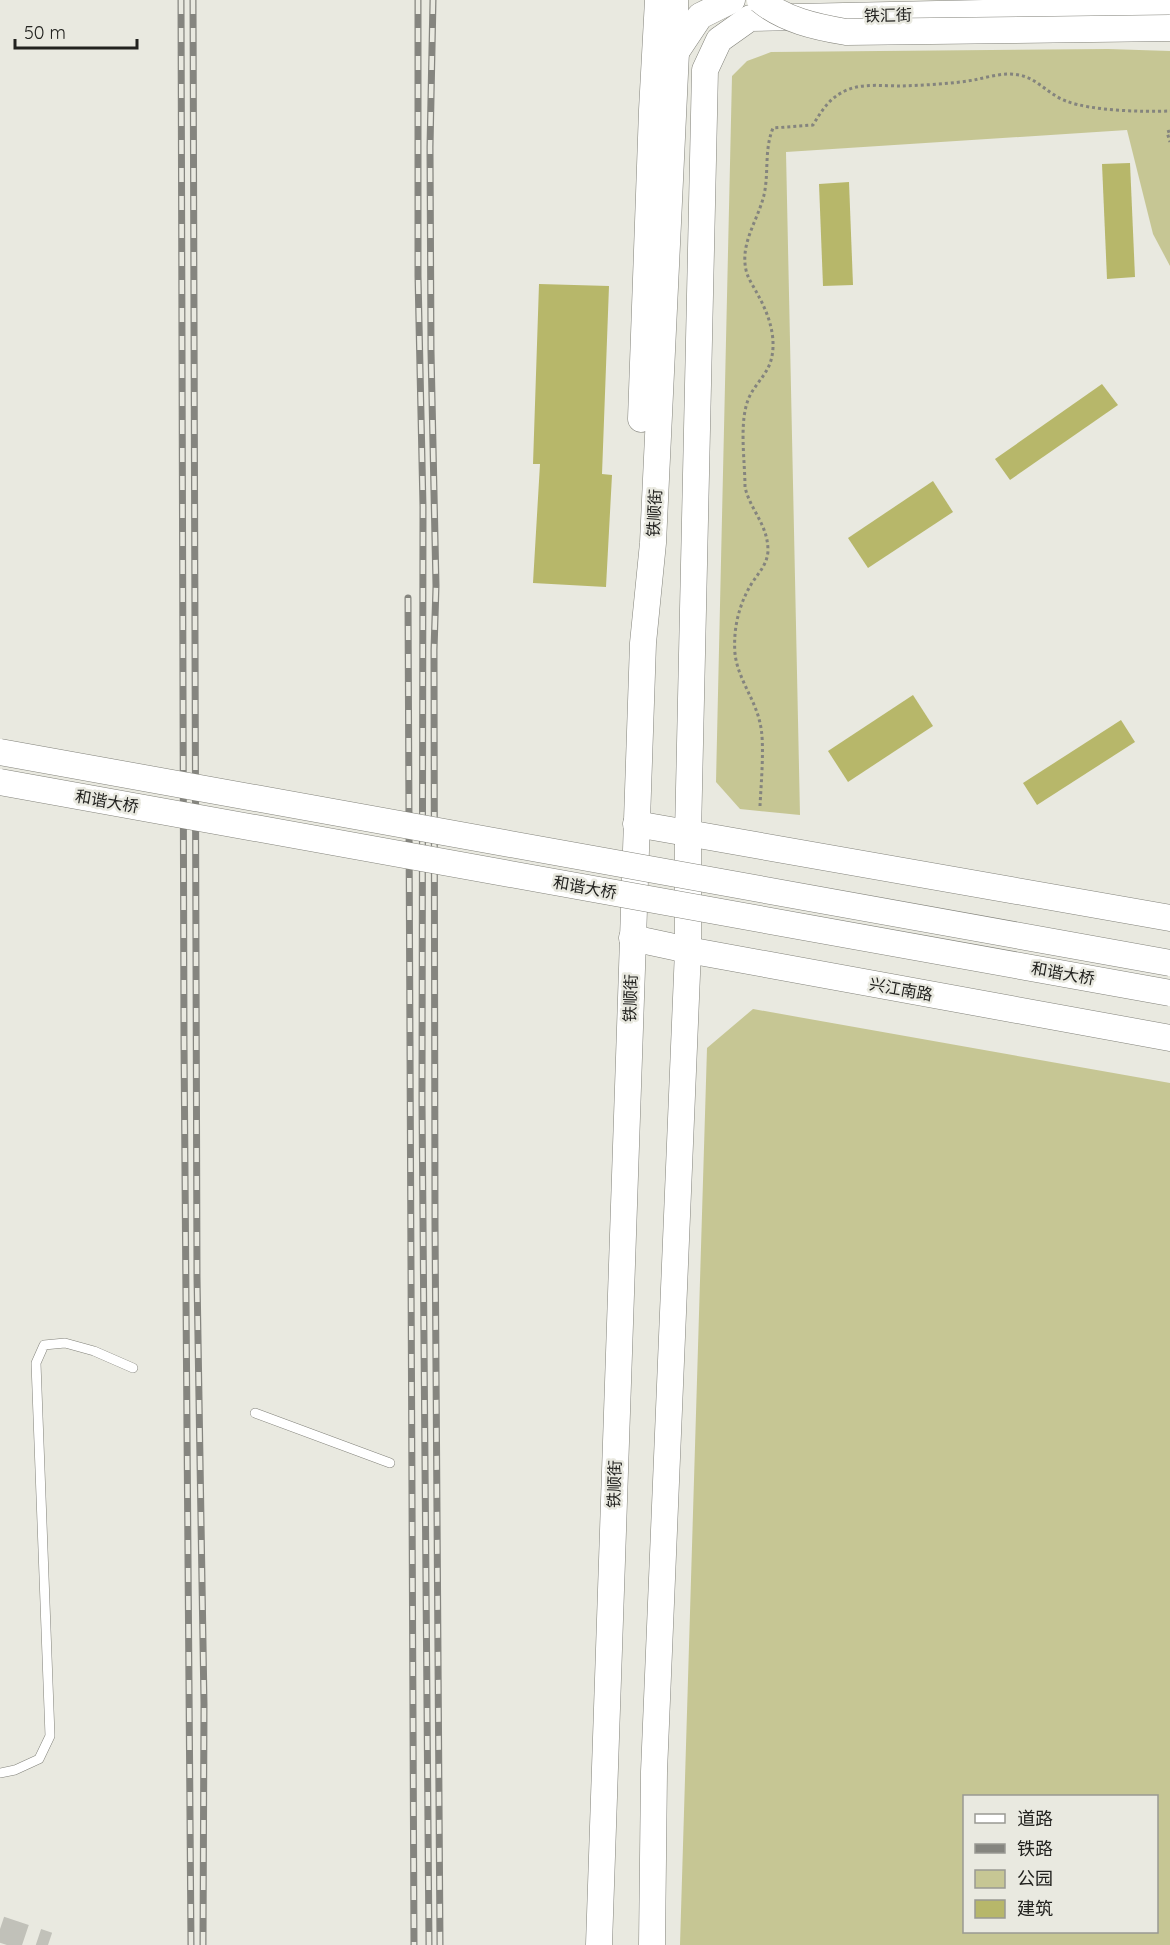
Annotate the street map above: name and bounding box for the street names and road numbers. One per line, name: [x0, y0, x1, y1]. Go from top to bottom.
street label: 铁汇街: [864, 5, 912, 25]
street label: 铁顺街: [643, 489, 665, 537]
street label: 和谐大桥: [74, 786, 140, 816]
street label: 和谐大桥: [552, 872, 618, 902]
street label: 和谐大桥: [1030, 958, 1096, 988]
street label: 铁顺街: [619, 974, 641, 1022]
street label: 兴江南路: [868, 974, 934, 1004]
street label: 铁顺街: [603, 1460, 625, 1508]

